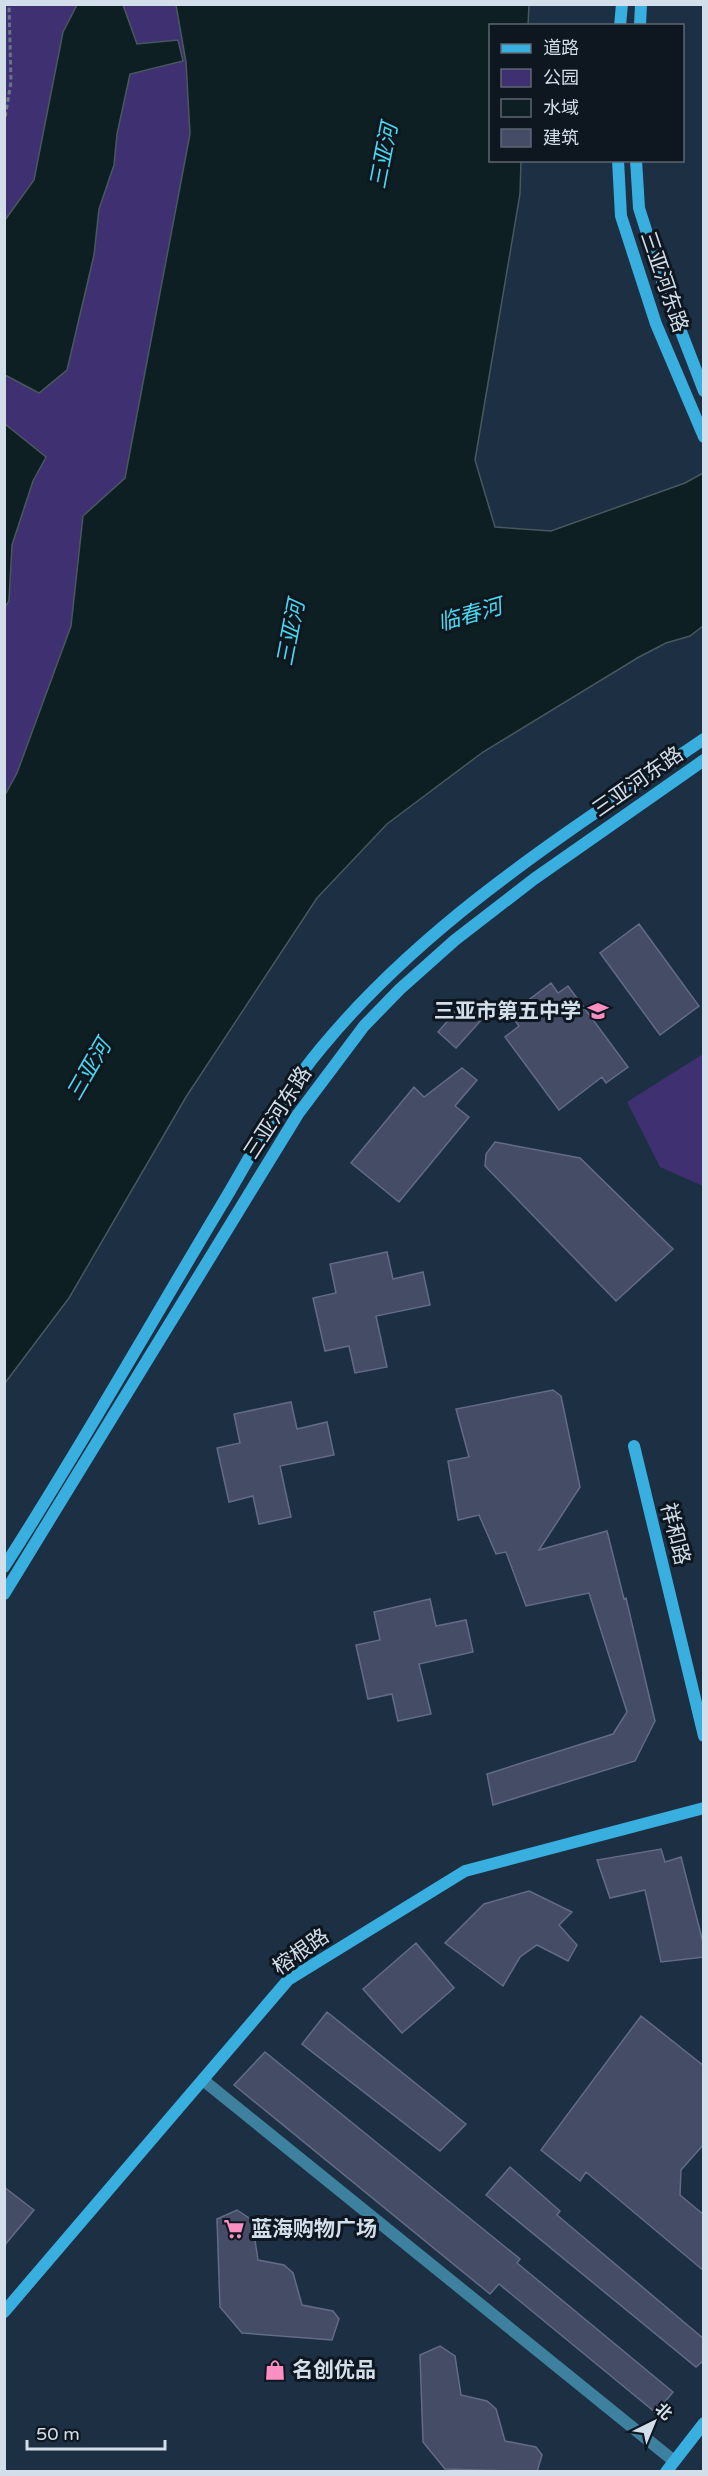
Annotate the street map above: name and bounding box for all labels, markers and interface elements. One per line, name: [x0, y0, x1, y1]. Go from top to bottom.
legend: [489, 24, 684, 162]
text: 道路: [543, 37, 579, 59]
text: 公园: [543, 67, 579, 89]
text: 水域: [543, 97, 579, 119]
water label: 三亚河: [365, 117, 404, 191]
text: 建筑: [543, 127, 579, 149]
street label: 三亚河东路: [635, 228, 693, 336]
water label: 临春河: [435, 592, 509, 637]
water label: 三亚河: [272, 594, 311, 668]
street label: 三亚河东路: [588, 742, 688, 822]
place label: 三亚市第五中学: [434, 999, 581, 1024]
school or university icon: 三亚市第五中学: [586, 999, 610, 1023]
water label: 三亚河: [61, 1031, 119, 1105]
street label: 三亚河东路: [239, 1062, 317, 1164]
street label: 祥和路: [655, 1500, 695, 1568]
street label: 榕根路: [268, 1924, 334, 1980]
supermarket icon: 蓝海购物广场: [222, 2217, 246, 2241]
place label: 蓝海购物广场: [251, 2217, 377, 2242]
shop icon: 名创优品: [263, 2358, 287, 2382]
place label: 名创优品: [292, 2358, 376, 2383]
north arrow: [624, 2392, 684, 2452]
text: 北: [651, 2399, 676, 2425]
scale bar: [27, 2413, 165, 2451]
text: 50 m: [36, 2423, 80, 2445]

